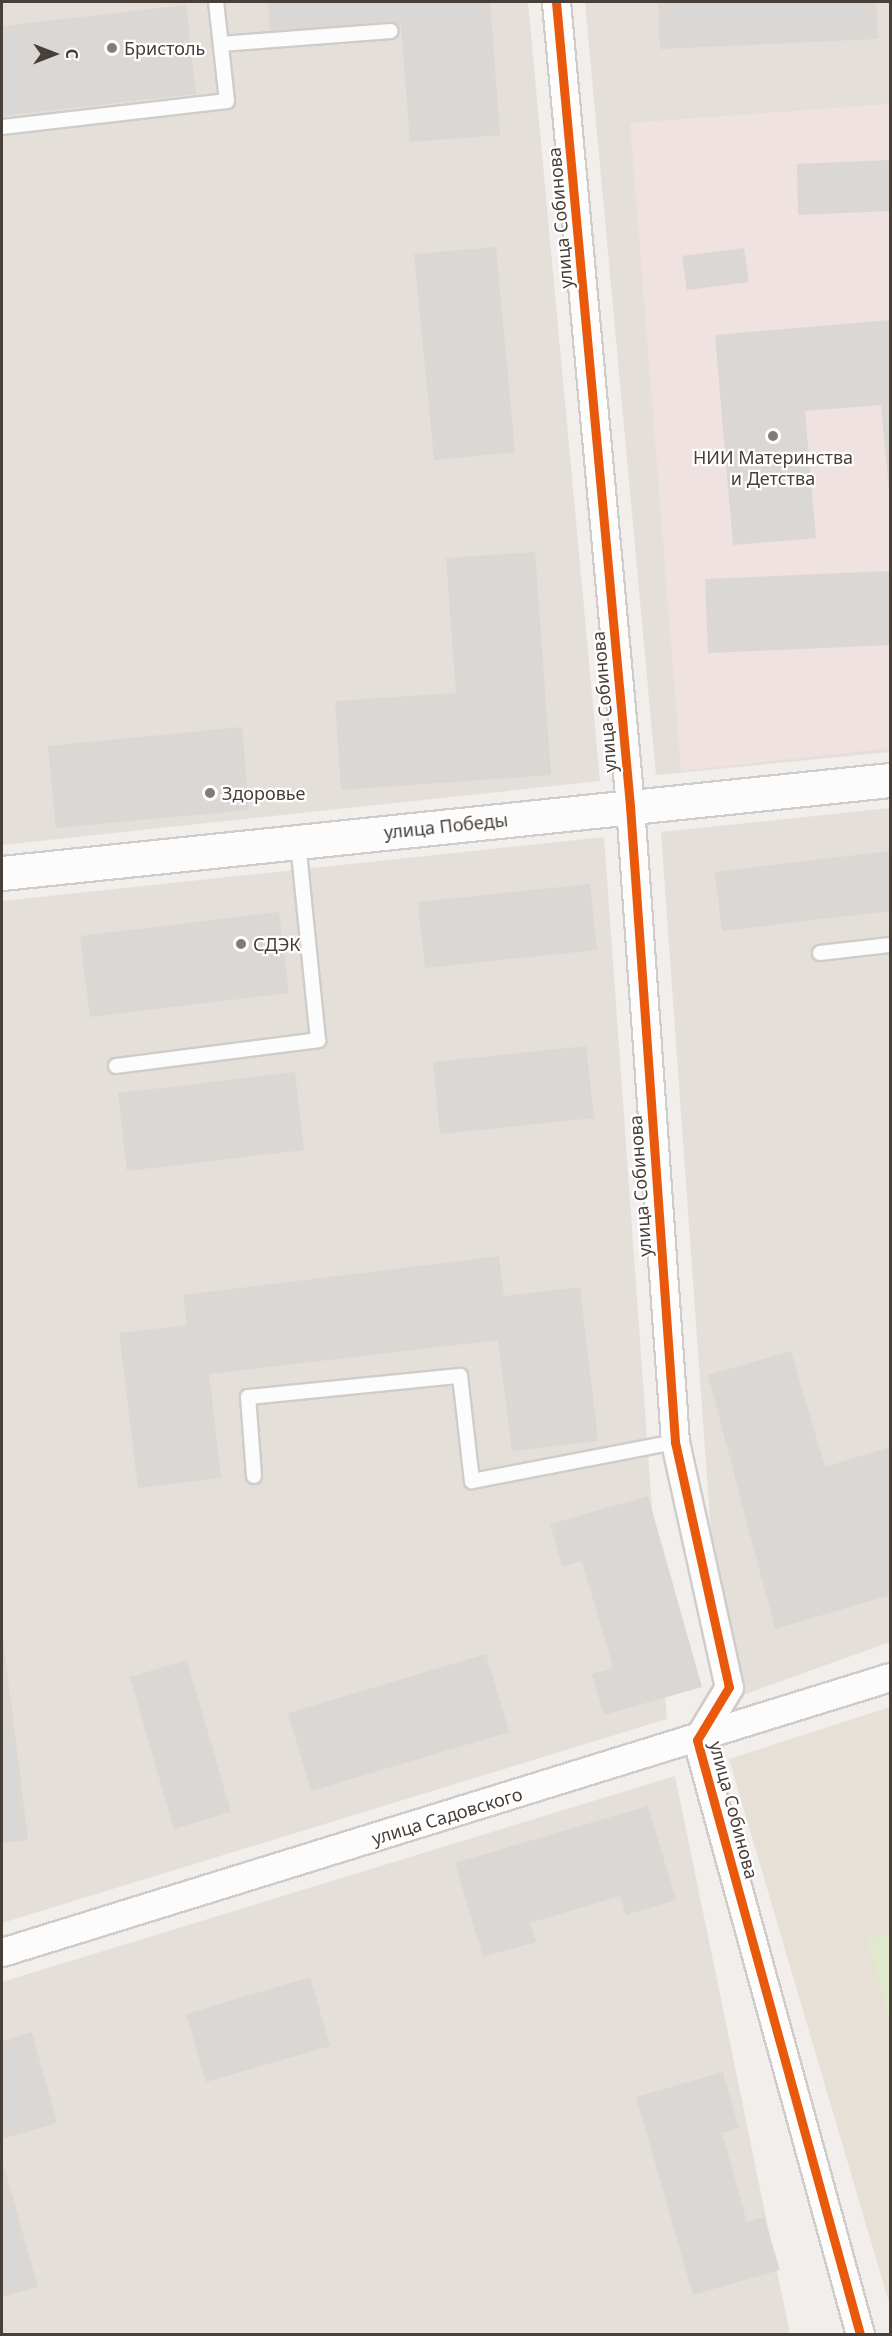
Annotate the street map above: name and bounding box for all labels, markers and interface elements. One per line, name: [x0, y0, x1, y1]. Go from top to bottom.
north arrow: [24, 24, 84, 84]
place label: Бристоль: [124, 37, 205, 59]
marker: Бристоль: [105, 41, 119, 55]
text: С: [61, 49, 83, 59]
street label: улица Собинова: [543, 146, 577, 290]
marker: НИИ Материнства и Детства: [764, 427, 782, 445]
place label: НИИ Материнства и Детства: [693, 447, 853, 490]
street label: улица Собинова: [587, 630, 621, 774]
place label: Здоровье: [222, 782, 306, 804]
marker: Здоровье: [203, 786, 217, 800]
street label: улица Победы: [383, 809, 509, 843]
place label: СДЭК: [253, 933, 301, 955]
marker: СДЭК: [234, 937, 248, 951]
street label: улица Собинова: [624, 1115, 656, 1257]
street label: улица Собинова: [705, 1739, 763, 1881]
street label: улица Садовского: [369, 1783, 525, 1849]

